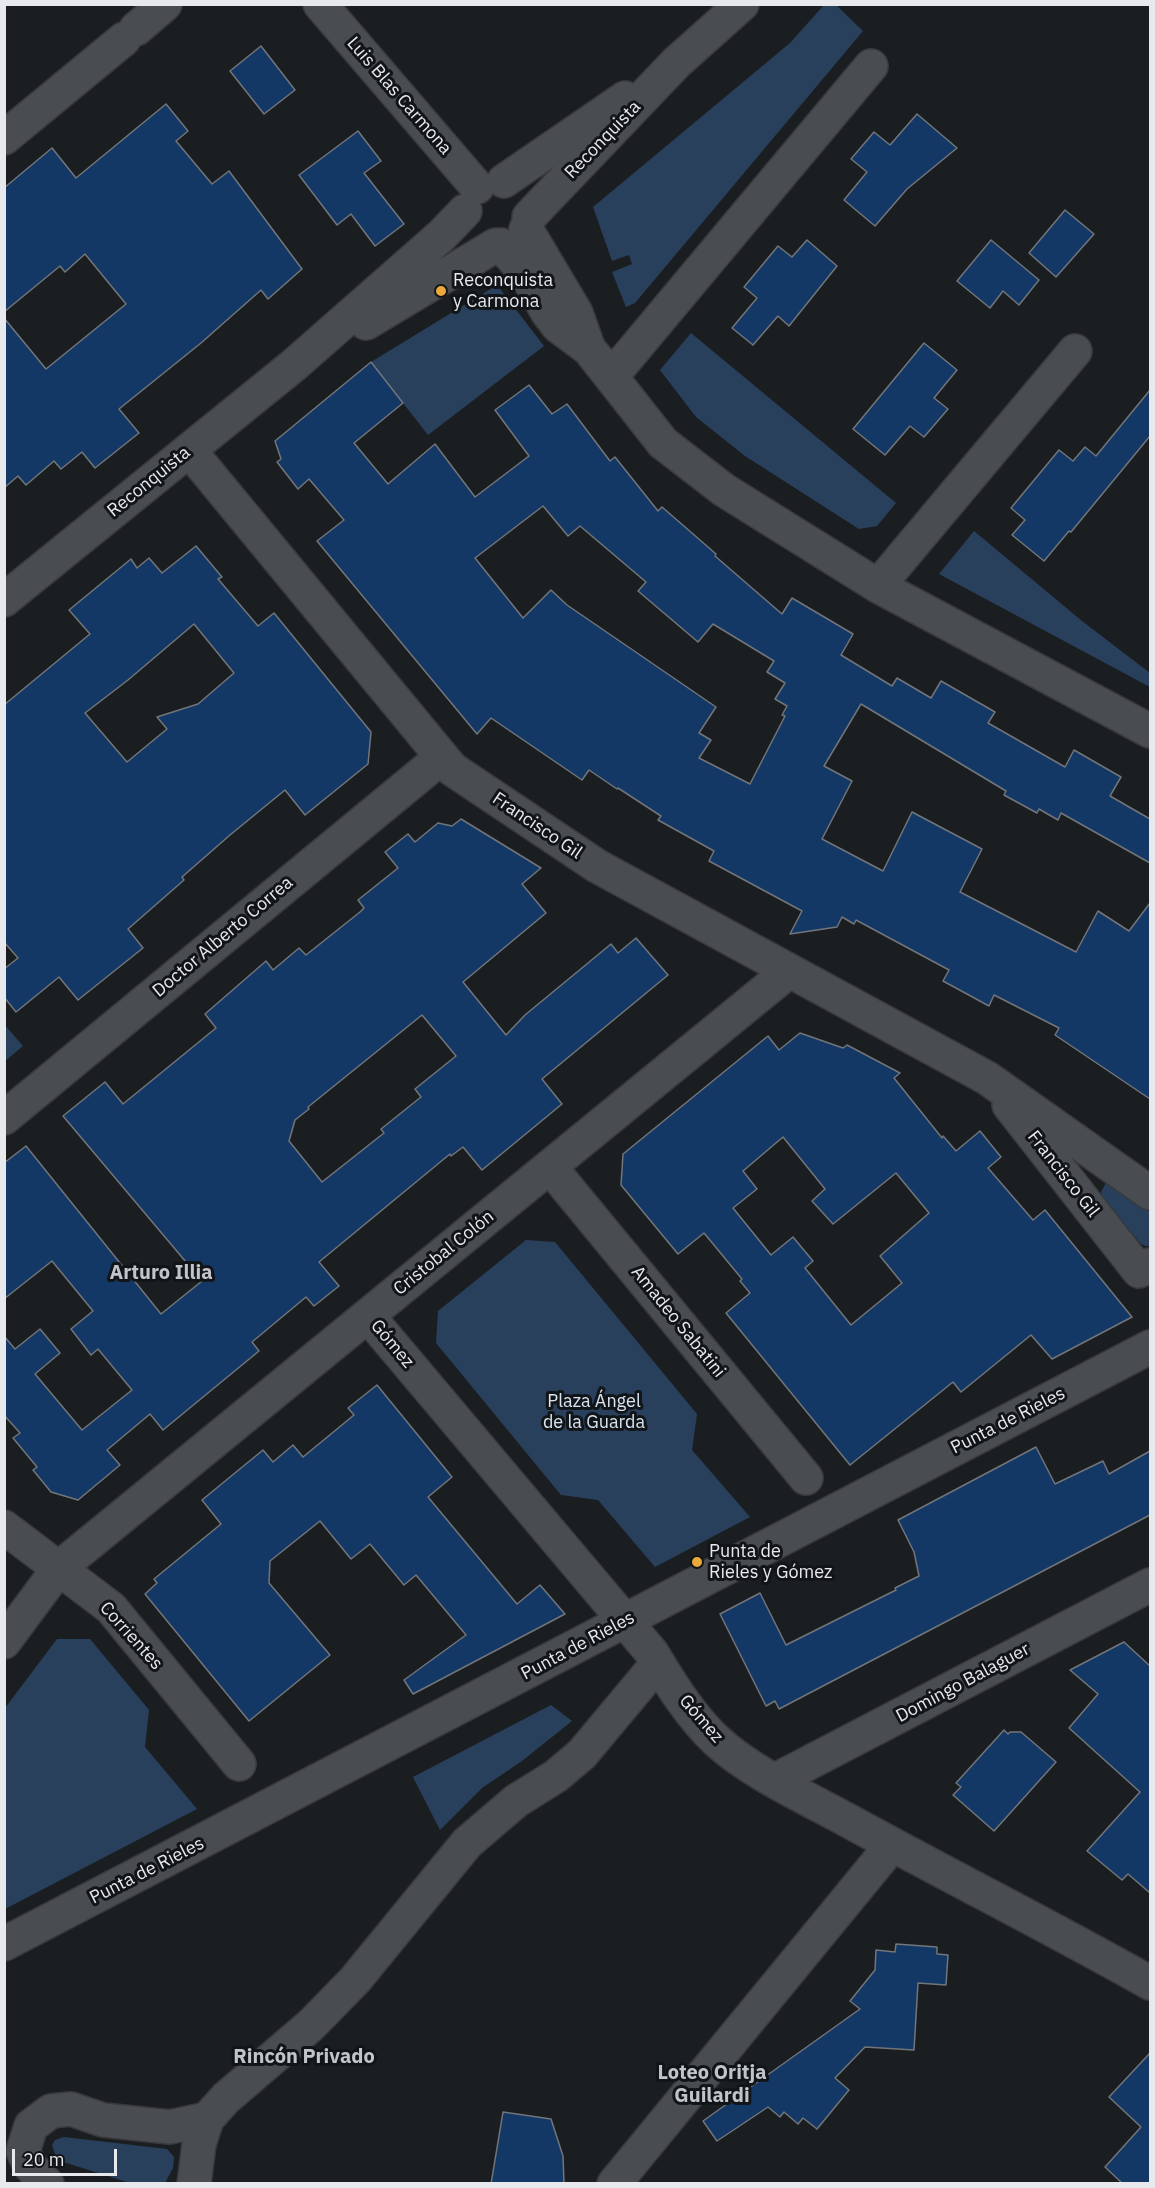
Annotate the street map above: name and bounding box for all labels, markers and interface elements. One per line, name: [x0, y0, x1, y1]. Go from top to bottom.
street label: Luis Blas Carmona: [342, 33, 456, 159]
street label: Reconquista: [560, 96, 646, 184]
place label: Reconquista y Carmona: [453, 270, 553, 312]
marker: Reconquista y Carmona: [434, 284, 448, 298]
street label: Reconquista: [103, 442, 195, 522]
street label: Francisco Gil: [488, 788, 586, 864]
street label: Doctor Alberto Correa: [149, 872, 297, 1002]
street label: Francisco Gil: [1023, 1127, 1103, 1221]
street label: Cristobal Colón: [389, 1206, 499, 1300]
district label: Arturo Illia: [109, 1261, 213, 1285]
street label: Amadeo Sabatini: [626, 1262, 730, 1382]
street label: Gómez: [366, 1315, 418, 1373]
street label: Punta de Rieles: [947, 1383, 1069, 1459]
park label: Plaza Ángel de la Guarda: [543, 1391, 645, 1434]
place label: Punta de Rieles y Gómez: [709, 1541, 832, 1584]
marker: Punta de Rieles y Gómez: [690, 1555, 704, 1569]
street label: Corrientes: [95, 1598, 167, 1674]
street label: Punta de Rieles: [518, 1607, 638, 1685]
street label: Domingo Balaguer: [892, 1639, 1034, 1727]
street label: Gómez: [674, 1691, 728, 1747]
street label: Punta de Rieles: [86, 1833, 208, 1909]
district label: Rincón Privado: [233, 2045, 375, 2069]
district label: Loteo Oritja Guilardi: [657, 2061, 767, 2108]
scale bar: [15, 2137, 120, 2175]
text: 20 m: [23, 2148, 65, 2171]

